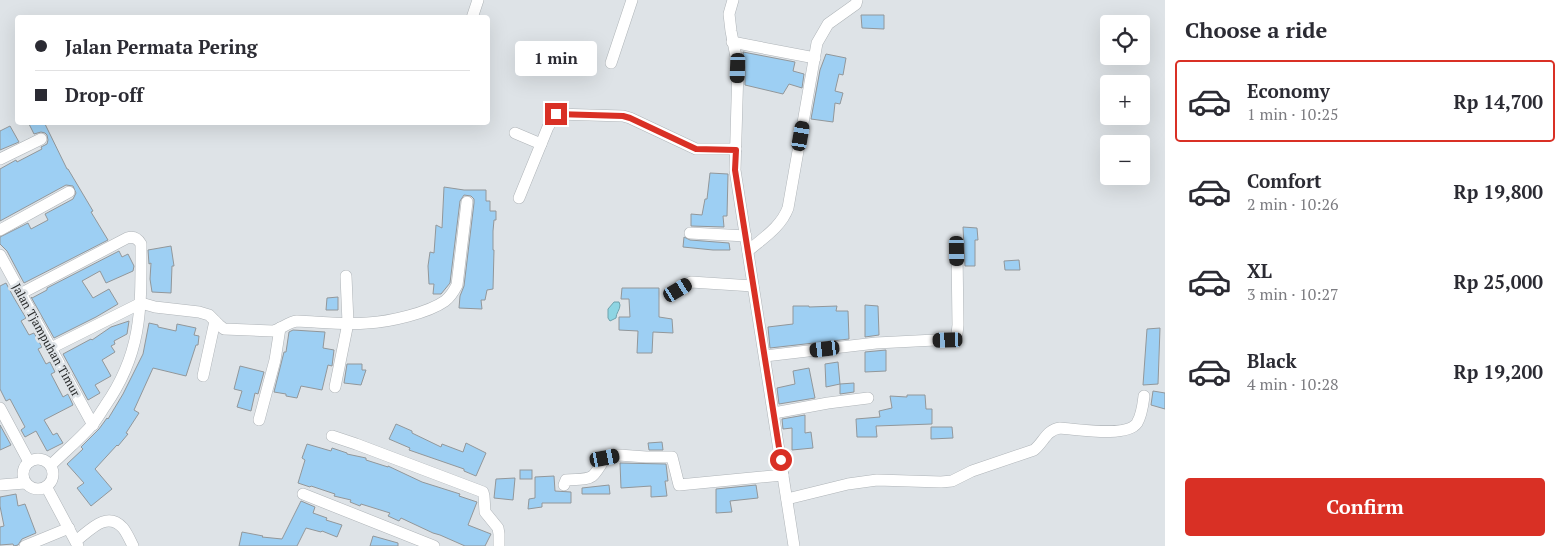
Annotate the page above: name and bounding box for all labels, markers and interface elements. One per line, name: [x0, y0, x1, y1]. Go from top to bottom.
map controls: [1100, 15, 1150, 185]
button: locate: [1100, 15, 1150, 65]
text: Choose a ride: [1185, 15, 1327, 44]
text: Jalan Permata Pering: [65, 34, 257, 59]
callout: 1 min: [515, 42, 597, 76]
text: 1 min: [534, 47, 578, 69]
car: [729, 53, 746, 83]
button: +: [1100, 75, 1150, 125]
text: Economy: [1247, 78, 1330, 103]
icon: car: [1187, 79, 1232, 124]
text: Drop-off: [65, 82, 143, 107]
text: Rp 14,700: [1454, 89, 1543, 114]
route end: [545, 103, 567, 125]
text: 1 min · 10:25: [1247, 103, 1339, 125]
car: [791, 120, 810, 152]
button: −: [1100, 135, 1150, 185]
text: Comfort: [1247, 168, 1322, 193]
icon: car: [1187, 169, 1232, 214]
text: Rp 19,800: [1454, 179, 1543, 204]
text: 2 min · 10:26: [1247, 193, 1339, 215]
car: [949, 236, 964, 266]
text: XL: [1247, 258, 1272, 283]
icon: car: [1187, 259, 1232, 304]
text: Rp 25,000: [1454, 269, 1543, 294]
car: [661, 276, 694, 304]
street label: Jalan Tjampuhan Timur: [9, 281, 84, 399]
text: 3 min · 10:27: [1247, 283, 1339, 305]
car: [932, 332, 963, 348]
car: [809, 340, 840, 358]
text: Black: [1247, 348, 1297, 373]
icon: car: [1187, 349, 1232, 394]
text: Rp 19,200: [1454, 359, 1543, 384]
text: 4 min · 10:28: [1247, 373, 1339, 395]
car: [588, 448, 621, 468]
route start: [770, 449, 792, 471]
button: Confirm: [1185, 478, 1545, 536]

